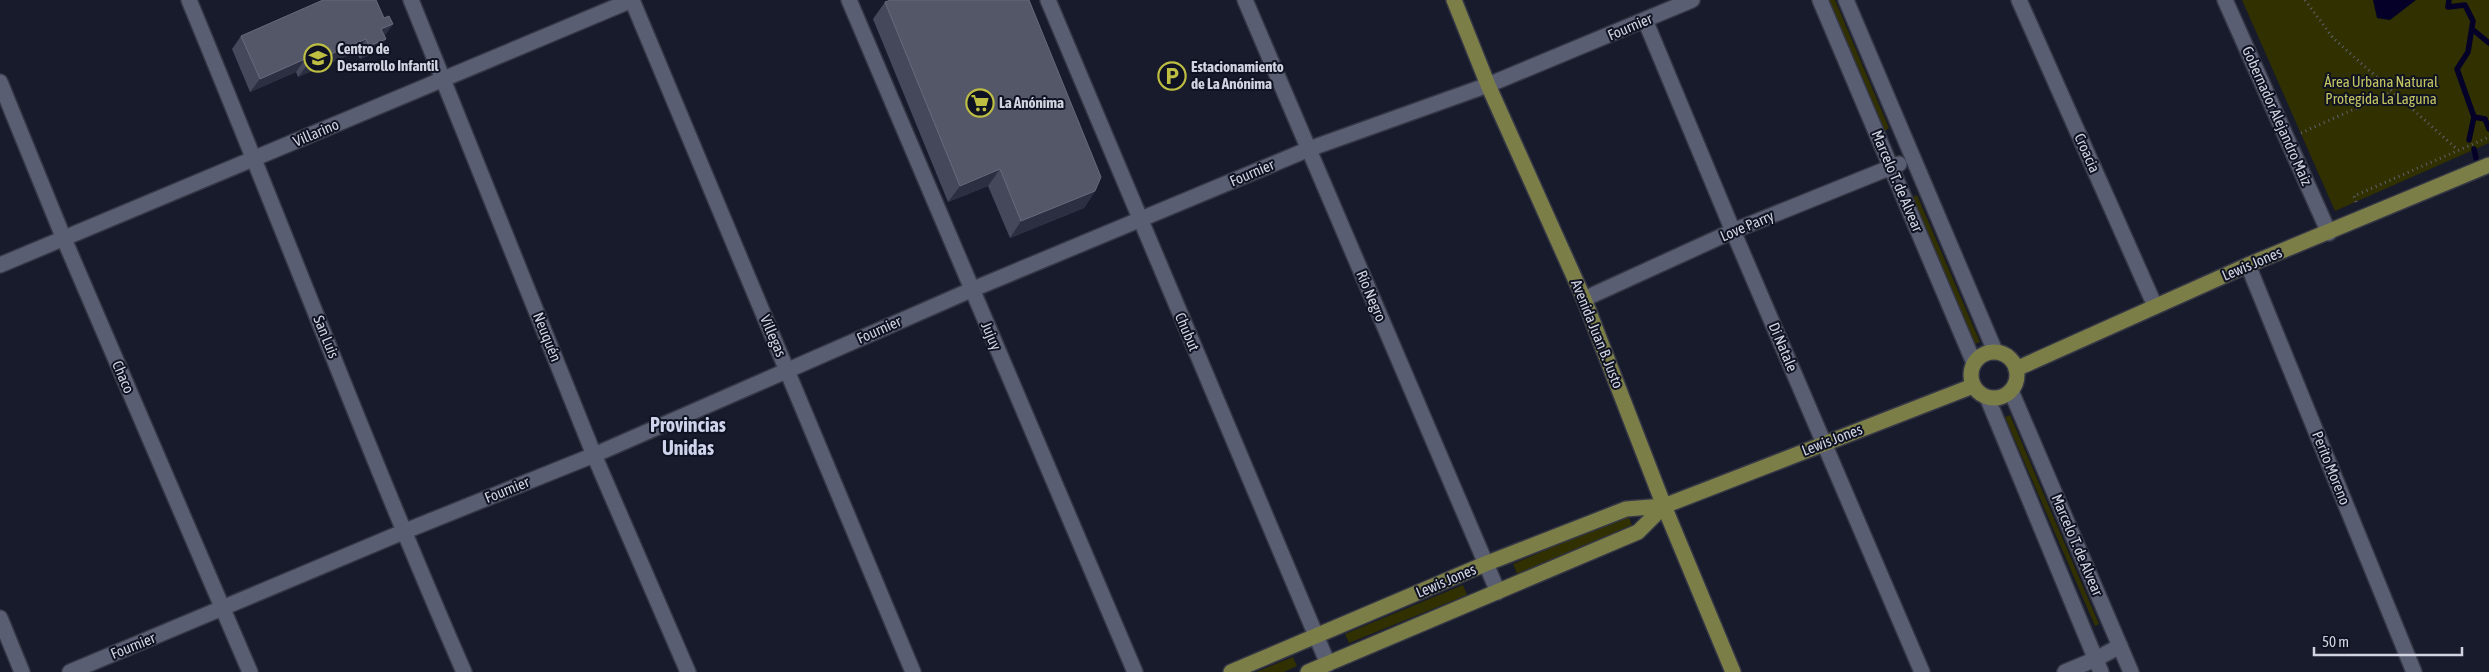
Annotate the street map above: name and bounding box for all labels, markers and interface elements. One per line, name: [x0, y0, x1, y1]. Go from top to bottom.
street label: Fournier: [1605, 9, 1655, 43]
place label: Centro de Desarrollo Infantil: [337, 40, 440, 74]
school or university icon: Centro de Desarrollo Infantil: [303, 43, 333, 73]
street label: Gobernador Alejandro Maiz: [2239, 44, 2316, 189]
place label: Estacionamiento de La Anónima: [1191, 58, 1284, 92]
parking icon: Estacionamiento de La Anónima: [1157, 61, 1187, 91]
park label: Área Urbana Natural Protegida La Laguna: [2324, 73, 2438, 107]
supermarket icon: La Anónima: [965, 88, 995, 118]
place label: La Anónima: [999, 94, 1064, 111]
street label: Villarino: [290, 115, 341, 150]
street label: Marcelo T. de Alvear: [1868, 127, 1927, 235]
street label: Croacia: [2071, 131, 2104, 175]
street label: Fournier: [1227, 155, 1277, 189]
street label: Love Parry: [1717, 207, 1776, 244]
street label: Lewis Jones: [2219, 243, 2284, 284]
street label: Río Negro: [1353, 268, 1390, 324]
street label: Avenida Juan B. Justo: [1568, 277, 1627, 391]
street label: Neuquén: [530, 310, 565, 364]
street label: Chubut: [1172, 310, 1203, 354]
street label: Villegas: [757, 312, 790, 359]
street label: Fournier: [854, 312, 904, 347]
street label: San Luis: [310, 313, 343, 361]
street label: Jujuy: [978, 319, 1005, 352]
street label: Di Natale: [1766, 320, 1801, 374]
street label: Chaco: [109, 358, 138, 396]
district label: Provincias Unidas: [650, 413, 726, 459]
street label: Lewis Jones: [1799, 420, 1864, 459]
street label: Perito Moreno: [2309, 429, 2354, 507]
street label: Fournier: [482, 473, 532, 506]
street label: Marcelo T. de Alvear: [2048, 491, 2107, 599]
street label: Lewis Jones: [1413, 560, 1478, 601]
scale bar: [2314, 624, 2462, 656]
street label: Fournier: [108, 629, 158, 662]
text: 50 m: [2322, 633, 2349, 650]

